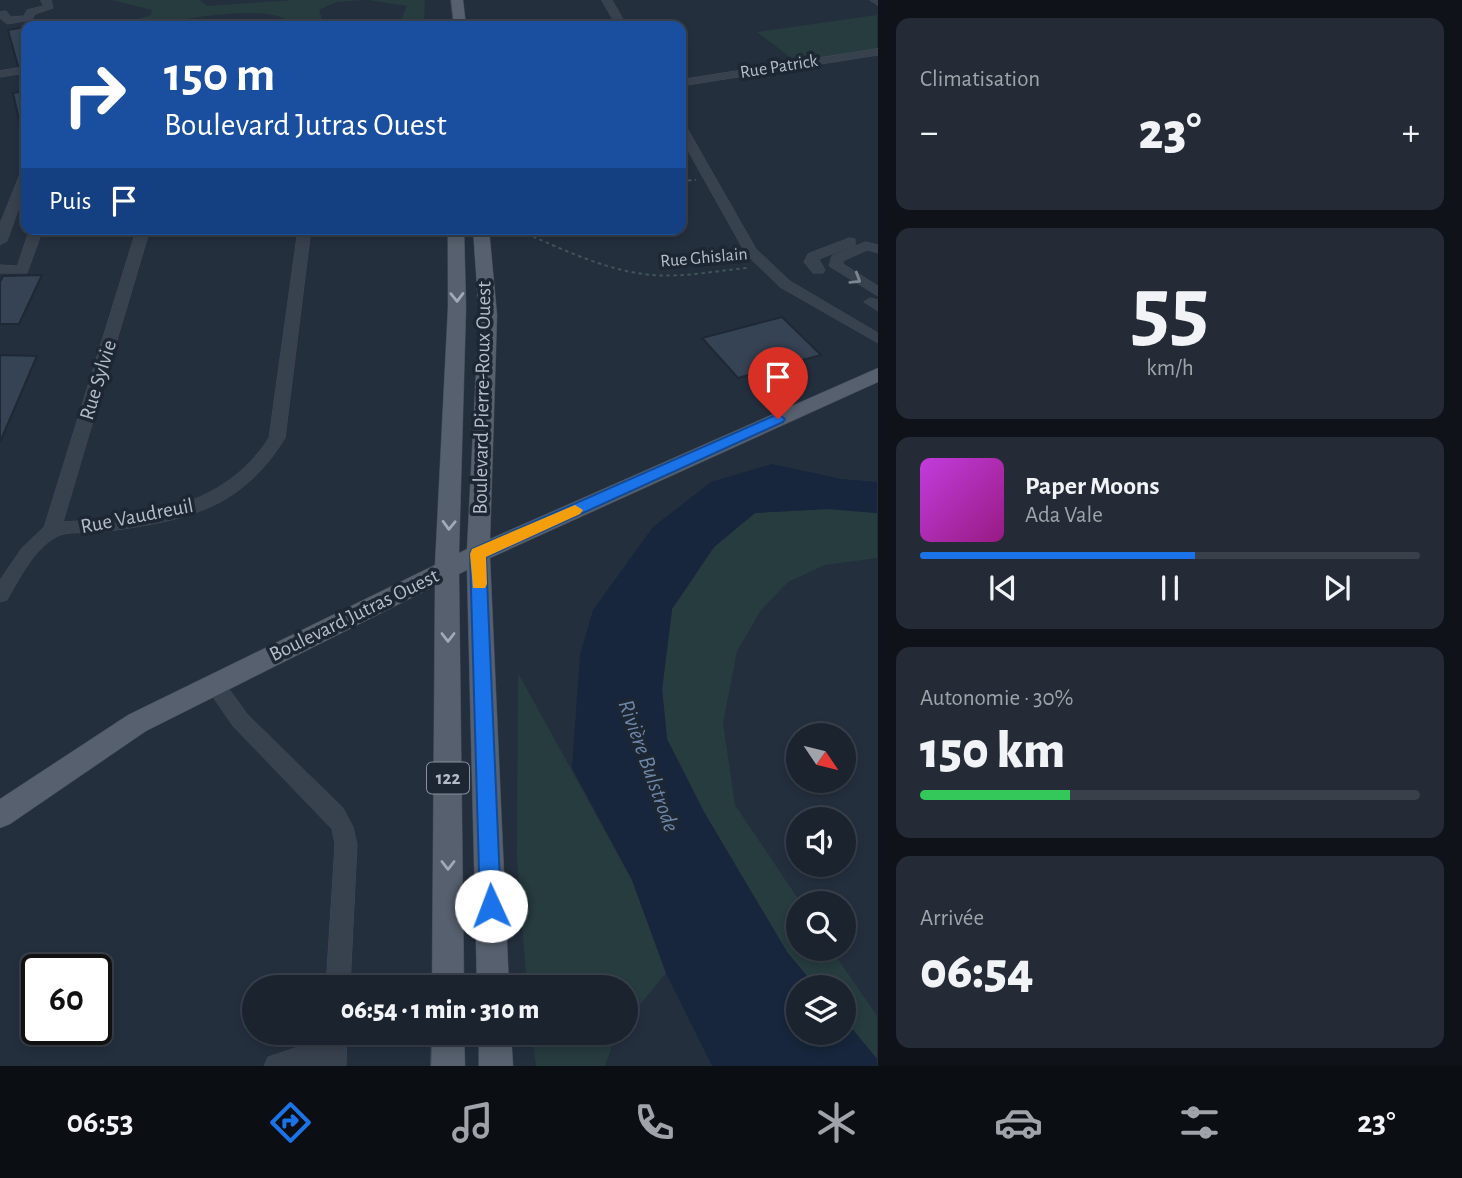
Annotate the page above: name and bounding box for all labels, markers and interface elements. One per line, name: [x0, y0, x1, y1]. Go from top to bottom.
icon: right: [49, 49, 140, 140]
text: 150 m: [164, 51, 275, 100]
street label: Rue Patrick: [739, 52, 820, 82]
text: Climatisation: [920, 68, 1040, 91]
text: 23°: [1139, 106, 1201, 158]
text: Boulevard Jutras Ouest: [164, 109, 447, 141]
text: −: [920, 114, 938, 152]
text: +: [1402, 114, 1420, 152]
icon: arrive: [105, 182, 143, 220]
text: Puis: [49, 188, 91, 214]
street label: Rue Ghislain: [660, 245, 748, 271]
text: 55: [1131, 264, 1209, 355]
one-way arrow: [849, 270, 862, 283]
street label: Boulevard Pierre-Roux Ouest: [469, 281, 495, 515]
one-way arrow: [449, 293, 465, 303]
street label: Rue Sylvie: [76, 338, 120, 422]
pin: [748, 347, 808, 419]
text: km/h: [1146, 357, 1194, 380]
icon: arrive: [759, 358, 797, 396]
text: Paper Moons: [1025, 473, 1160, 499]
street label: Rue Vaudreuil: [79, 495, 195, 537]
text: Ada Vale: [1025, 504, 1103, 527]
one-way arrow: [442, 520, 457, 531]
street label: Boulevard Jutras Ouest: [266, 565, 442, 665]
icon: previous: [984, 569, 1022, 607]
icon: pause: [1151, 569, 1189, 607]
icon: next: [1318, 569, 1356, 607]
one-way arrow: [440, 633, 456, 643]
text: Autonomie · 30%: [920, 687, 1074, 710]
water label: Rivière Bulstrode: [613, 697, 683, 835]
north arrow: [786, 723, 856, 793]
map controls: [786, 723, 856, 1045]
text: 150 km: [920, 725, 1065, 777]
road number: 122: [427, 762, 469, 793]
button: sound: [786, 807, 856, 877]
one-way arrow: [440, 860, 456, 871]
position arrow: [454, 869, 528, 943]
button: search: [786, 891, 856, 961]
text: Arrivée: [920, 907, 984, 930]
text: 06:54: [920, 945, 1034, 997]
speed limit sign: 60: [21, 954, 112, 1045]
button: layers: [786, 975, 856, 1045]
text: 06:54 · 1 min · 310 m: [341, 997, 539, 1023]
icon: directions: [266, 1098, 315, 1147]
icon: music: [448, 1098, 497, 1147]
icon: phone: [630, 1098, 679, 1147]
icon: climate: [812, 1098, 861, 1147]
icon: car: [994, 1098, 1043, 1147]
icon: filters: [1175, 1098, 1224, 1147]
text: 06:53: [66, 1106, 133, 1138]
text: 23°: [1357, 1106, 1396, 1138]

